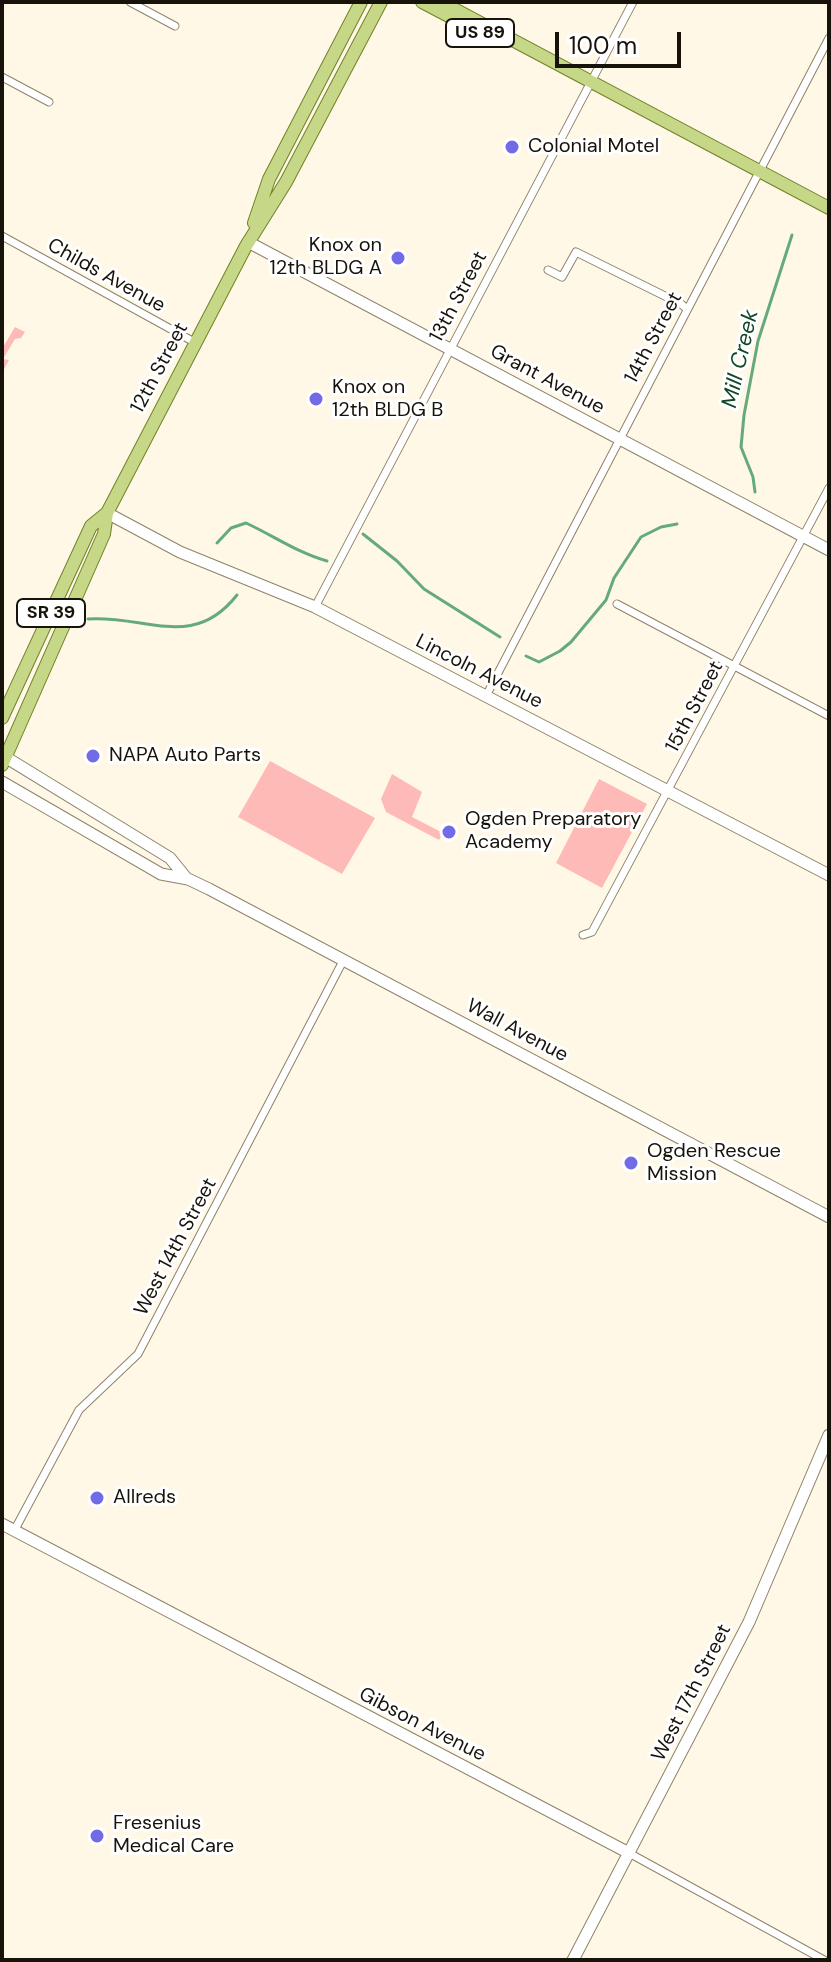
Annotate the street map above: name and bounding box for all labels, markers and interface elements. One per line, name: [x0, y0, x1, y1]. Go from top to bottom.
scale bar: [559, 16, 685, 66]
road number: US 89: [446, 19, 514, 47]
text: 100 m: [569, 30, 637, 61]
place label: Colonial Motel: [528, 135, 659, 159]
marker: Colonial Motel: [503, 138, 521, 156]
street label: Childs Avenue: [43, 234, 169, 318]
place label: Knox on 12th BLDG A: [269, 234, 382, 281]
street label: 13th Street: [425, 247, 493, 347]
marker: Knox on 12th BLDG A: [389, 249, 407, 267]
street label: 14th Street: [620, 288, 688, 388]
water label: Mill Creek: [717, 307, 765, 411]
street label: 12th Street: [126, 319, 194, 417]
street label: Grant Avenue: [486, 340, 608, 420]
place label: Knox on 12th BLDG B: [332, 376, 443, 423]
marker: Knox on 12th BLDG B: [307, 390, 325, 408]
road number: SR 39: [17, 599, 85, 627]
street label: Lincoln Avenue: [411, 630, 547, 714]
street label: 15th Street: [661, 657, 729, 757]
place label: NAPA Auto Parts: [109, 744, 261, 768]
marker: NAPA Auto Parts: [84, 747, 102, 765]
place label: Ogden Preparatory Academy: [465, 808, 641, 855]
marker: Ogden Preparatory Academy: [440, 823, 458, 841]
street label: Wall Avenue: [462, 994, 572, 1068]
place label: Ogden Rescue Mission: [647, 1140, 781, 1187]
marker: Ogden Rescue Mission: [622, 1154, 640, 1172]
street label: West 14th Street: [130, 1174, 222, 1320]
place label: Allreds: [113, 1486, 176, 1510]
marker: Allreds: [88, 1489, 106, 1507]
street label: West 17th Street: [647, 1620, 737, 1766]
street label: Gibson Avenue: [355, 1683, 489, 1767]
place label: Fresenius Medical Care: [113, 1812, 234, 1859]
marker: Fresenius Medical Care: [88, 1827, 106, 1845]

